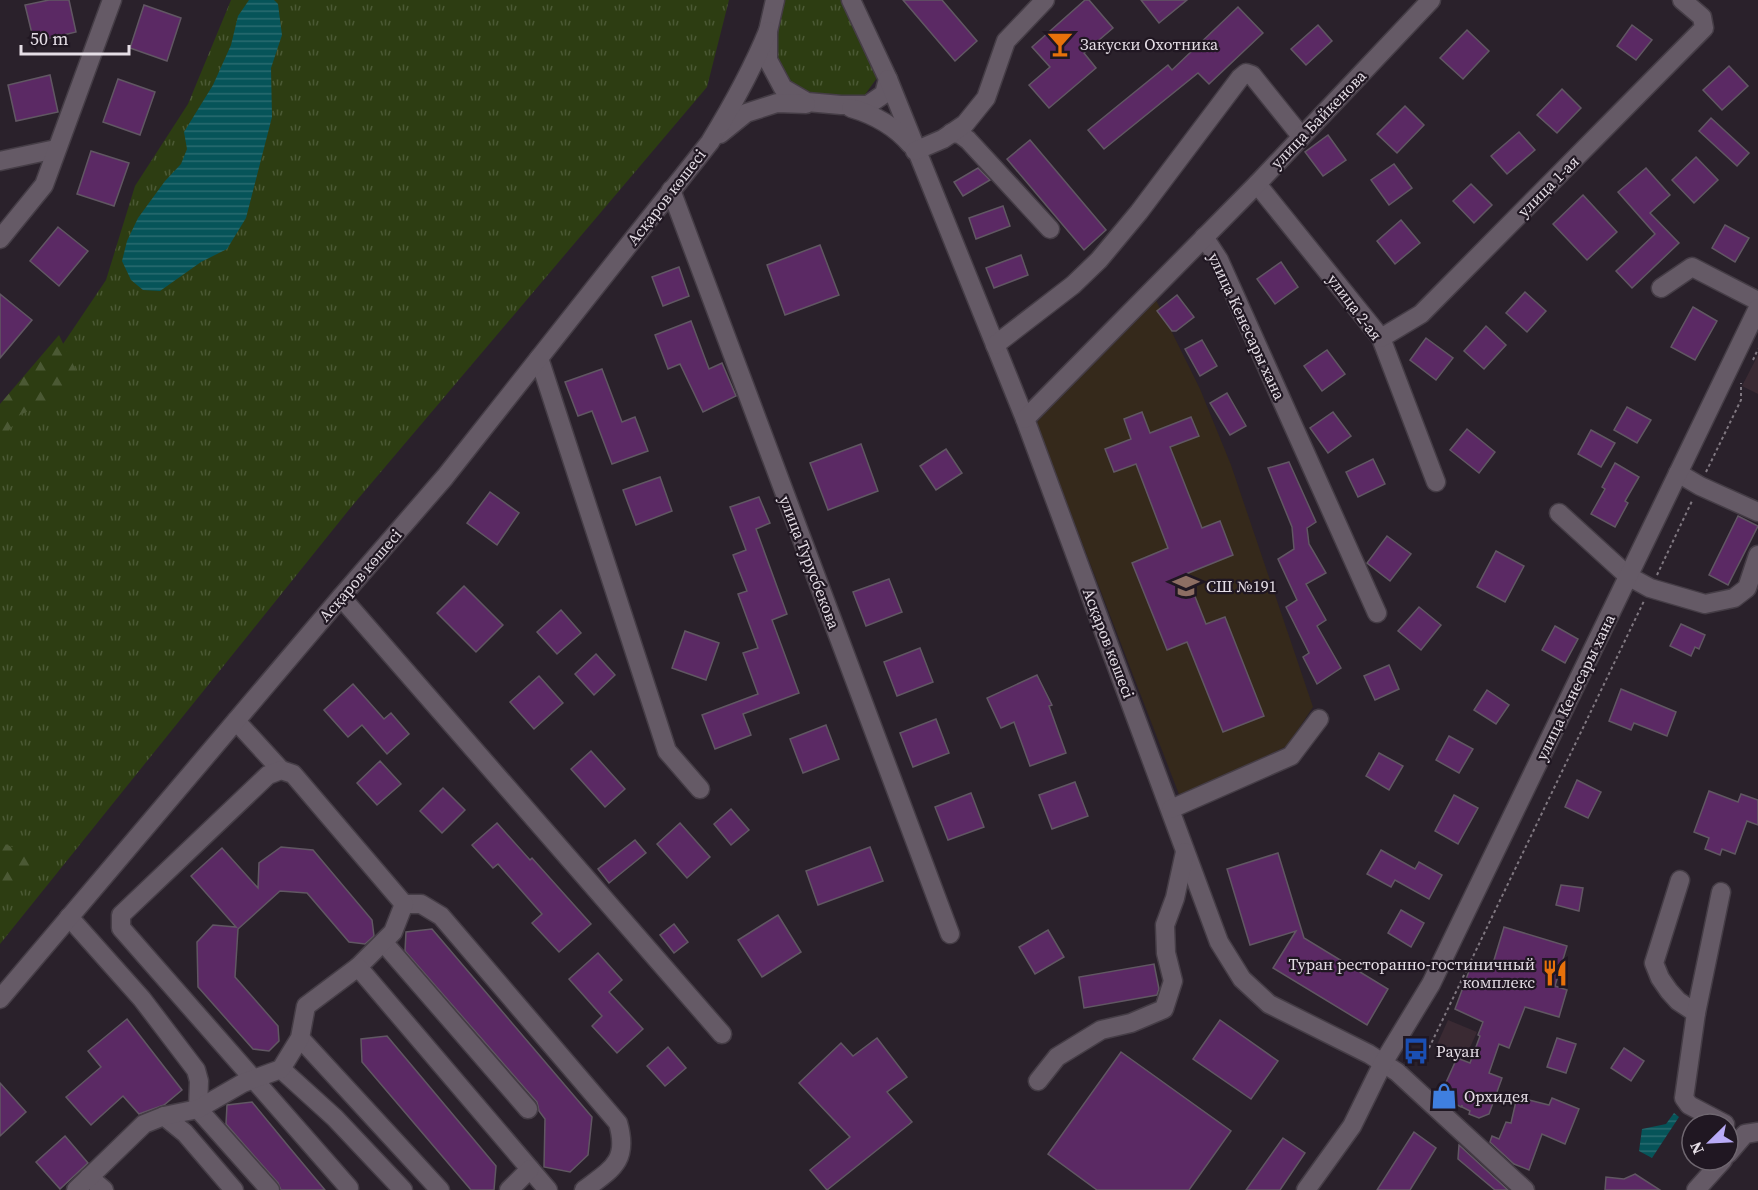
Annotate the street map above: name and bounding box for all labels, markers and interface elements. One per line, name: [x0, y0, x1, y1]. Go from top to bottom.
scale bar: [21, 18, 129, 56]
text: 50 m: [30, 26, 68, 51]
bar icon: Закуски Охотника: [1045, 29, 1075, 59]
place label: Закуски Охотника: [1080, 33, 1219, 55]
street label: улица Байкенова: [1265, 64, 1371, 173]
street label: Асқаров көшесі: [622, 144, 711, 250]
street label: улица 1-ая: [1513, 151, 1583, 221]
street label: улица Кенесары хана: [1203, 249, 1291, 404]
street label: улица 2-ая: [1323, 269, 1387, 345]
street label: улица Турусбекова: [774, 492, 846, 633]
street label: Асқаров көшесі: [314, 524, 407, 626]
school or university icon: СШ №191: [1171, 571, 1201, 601]
place label: СШ №191: [1206, 575, 1277, 597]
street label: Асқаров көшесі: [1078, 585, 1140, 701]
street label: улица Кенесары хана: [1530, 609, 1620, 764]
place label: Туран ресторанно-гостиничный комплекс: [1288, 953, 1535, 993]
restaurant icon: Туран ресторанно-гостиничный комплекс: [1540, 958, 1570, 988]
bus stop icon: Рауан: [1401, 1036, 1431, 1066]
place label: Рауан: [1436, 1040, 1480, 1062]
shop icon: Орхидея: [1429, 1081, 1459, 1111]
place label: Орхидея: [1464, 1085, 1529, 1107]
north arrow: [1680, 1112, 1740, 1172]
text: N: [1684, 1138, 1709, 1158]

